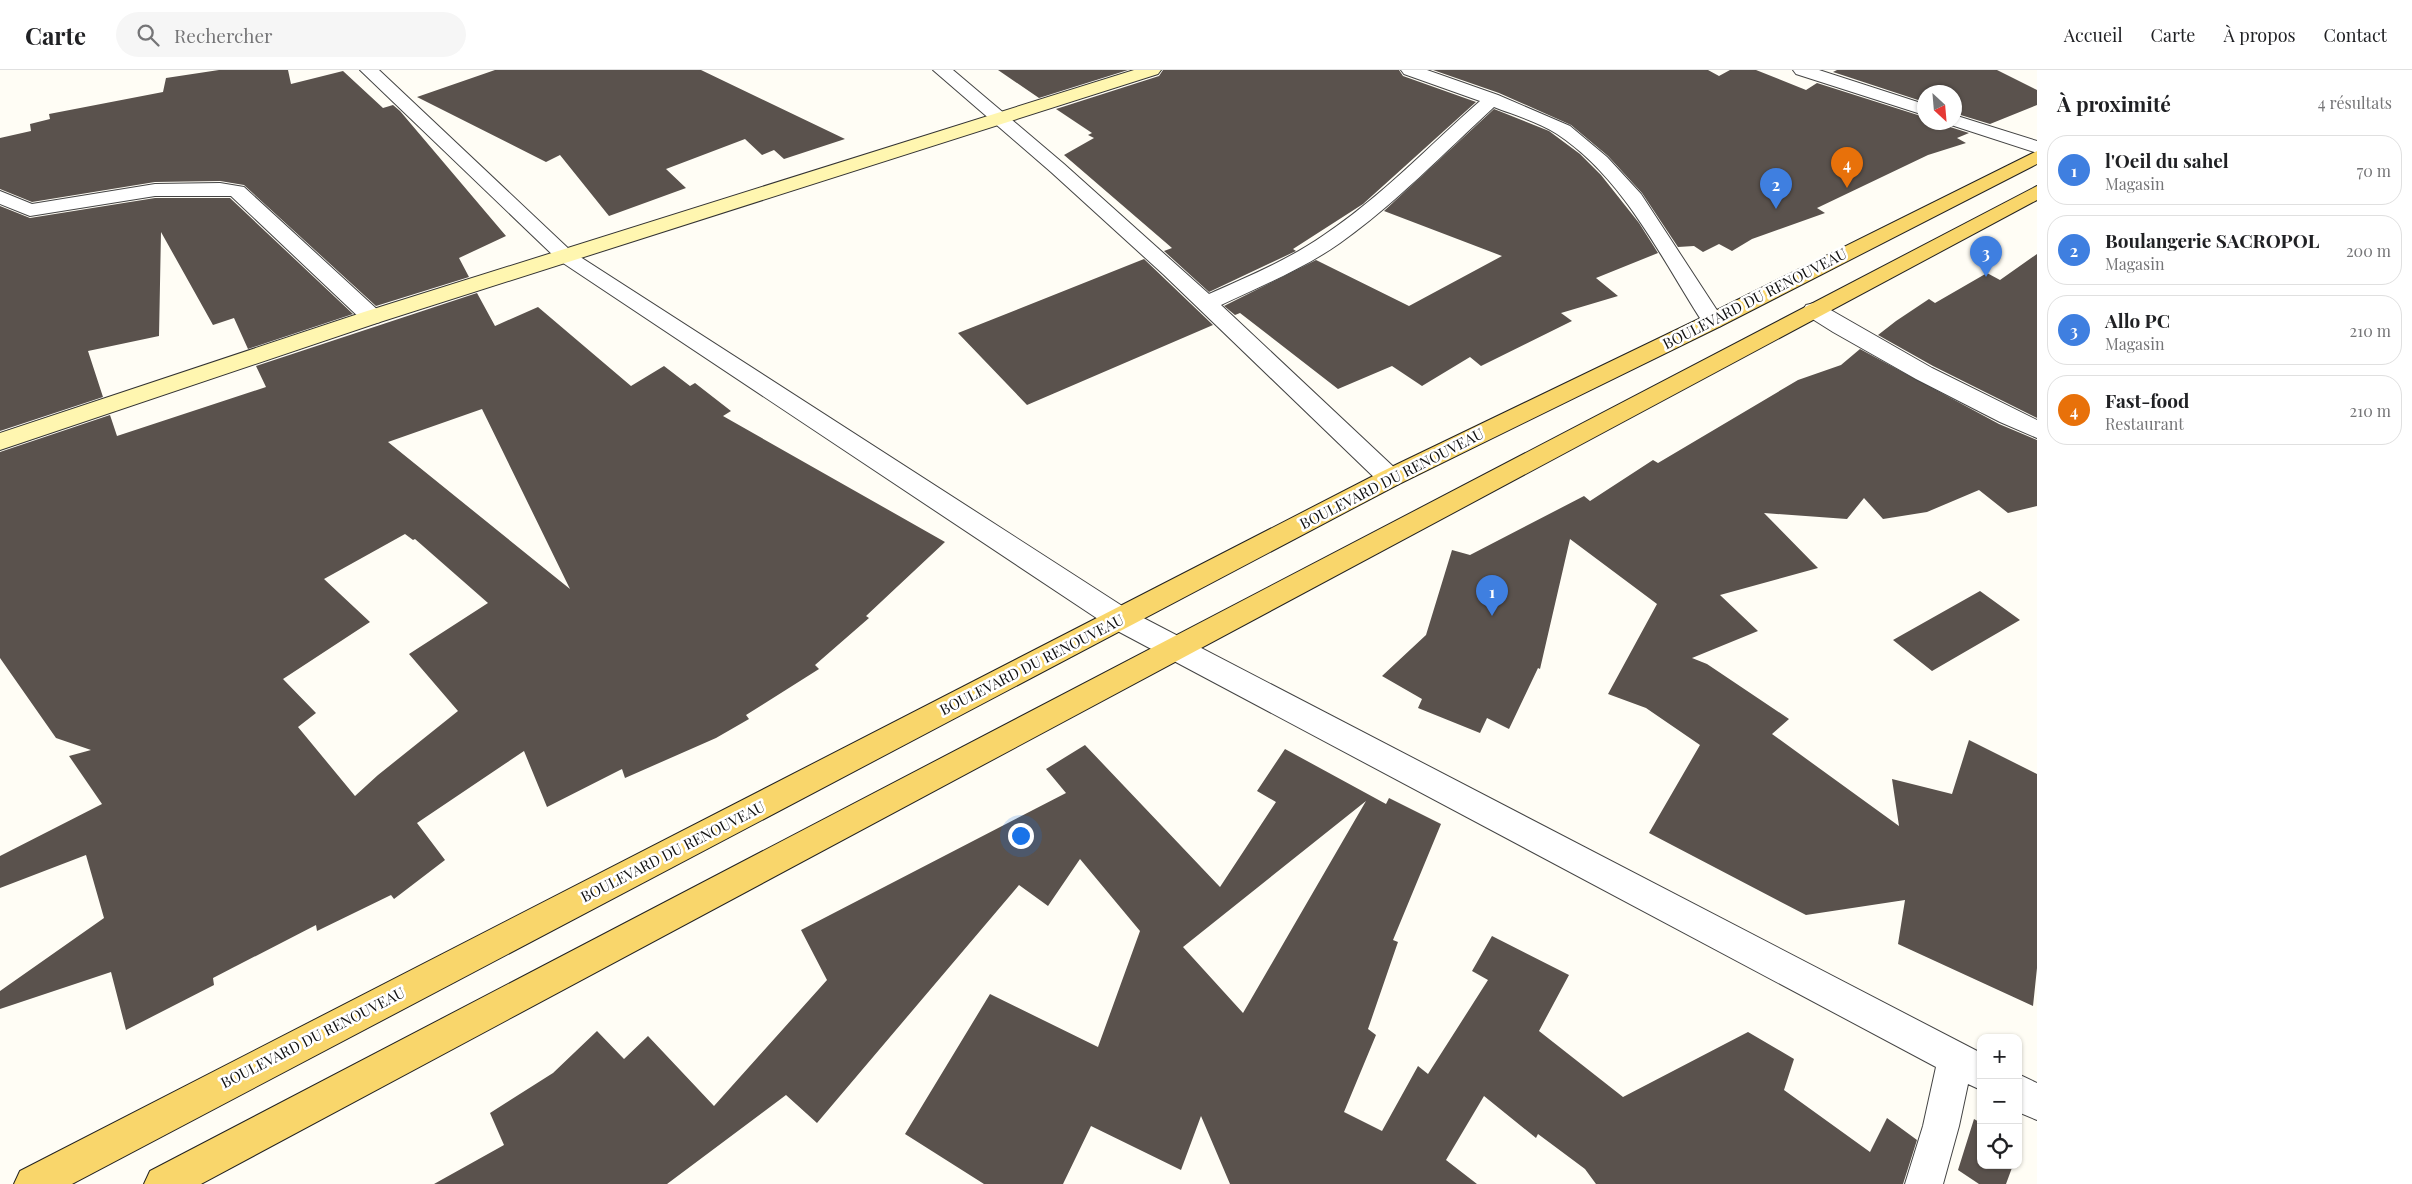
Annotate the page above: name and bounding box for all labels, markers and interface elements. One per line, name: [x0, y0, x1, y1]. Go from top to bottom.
search box: [116, 12, 466, 57]
text: Carte: [25, 19, 86, 51]
icon: search: [134, 21, 162, 49]
text: Rechercher: [174, 22, 273, 48]
text: Accueil: [2064, 23, 2123, 47]
text: Carte: [2151, 23, 2195, 47]
text: À propos: [2223, 23, 2296, 47]
text: Contact: [2324, 23, 2387, 47]
north arrow: [1917, 85, 1962, 130]
text: À proximité: [2057, 89, 2171, 117]
text: 4 résultats: [2318, 92, 2392, 113]
pin: 4: [1831, 147, 1863, 188]
text: l'Oeil du sahel: [2105, 147, 2229, 173]
text: 1: [2071, 160, 2077, 181]
text: 70 m: [2357, 160, 2391, 181]
pin: 2: [1760, 168, 1792, 209]
text: Magasin: [2105, 173, 2164, 194]
text: Boulangerie SACROPOL: [2105, 227, 2319, 253]
pin: 3: [1970, 236, 2002, 277]
text: 2: [2070, 240, 2078, 261]
text: 200 m: [2346, 240, 2391, 261]
street label: BOULEVARD DU RENOUVEAU: [1659, 243, 1850, 353]
text: Magasin: [2105, 253, 2164, 274]
text: Allo PC: [2105, 307, 2170, 333]
text: 3: [2070, 320, 2078, 341]
text: 210 m: [2350, 320, 2391, 341]
text: Magasin: [2105, 333, 2164, 354]
text: Fast-food: [2105, 387, 2189, 413]
text: 4: [2070, 400, 2078, 421]
text: 210 m: [2350, 400, 2391, 421]
text: Restaurant: [2105, 413, 2184, 434]
street label: BOULEVARD DU RENOUVEAU: [1296, 423, 1487, 533]
pin: 1: [1476, 575, 1508, 616]
street label: BOULEVARD DU RENOUVEAU: [936, 609, 1127, 719]
street label: BOULEVARD DU RENOUVEAU: [577, 796, 768, 906]
your location: [1008, 823, 1034, 849]
street label: BOULEVARD DU RENOUVEAU: [217, 982, 408, 1092]
map controls: [1977, 1034, 2022, 1169]
button: +: [1977, 1034, 2022, 1079]
button: −: [1977, 1079, 2022, 1124]
button: locate: [1977, 1124, 2022, 1169]

